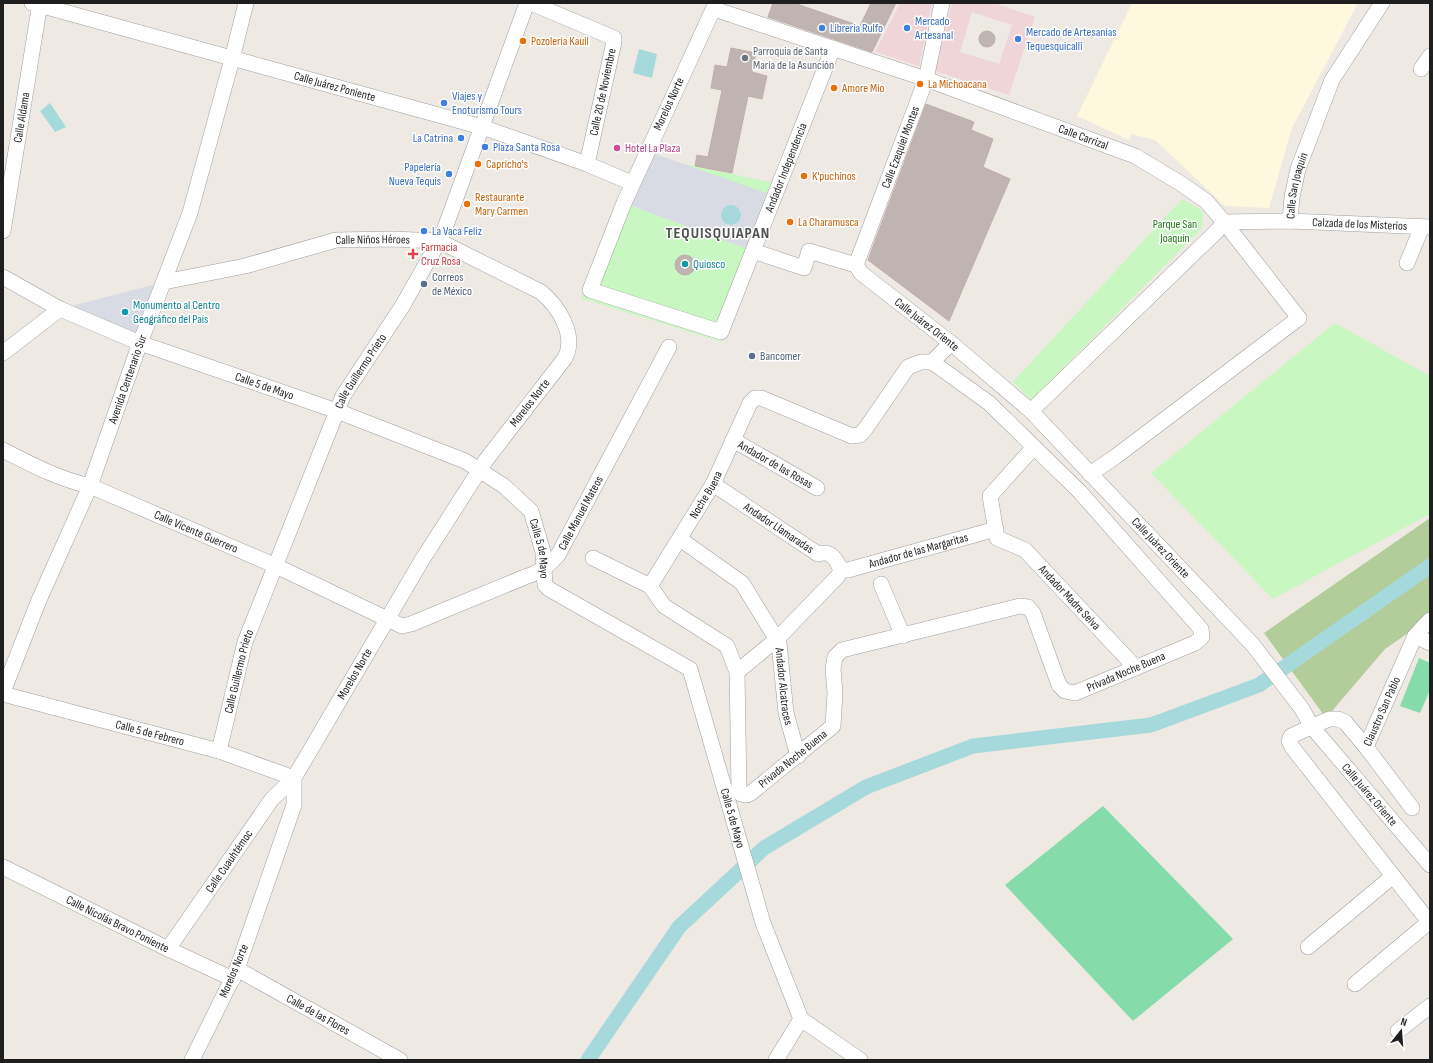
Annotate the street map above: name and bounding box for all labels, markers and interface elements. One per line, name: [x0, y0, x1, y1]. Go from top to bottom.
place label: Mercado Artesanal: [914, 14, 953, 43]
place label: Librería Rulfo: [830, 21, 883, 36]
marker: Librería Rulfo: [817, 23, 827, 33]
marker: Mercado Artesanal: [902, 23, 912, 33]
place label: Mercado de Artesanías Tequesquicalli: [1026, 25, 1117, 54]
place label: Pozolería Kauil: [531, 34, 589, 49]
marker: Mercado de Artesanías Tequesquicalli: [1013, 34, 1023, 44]
marker: Pozolería Kauil: [518, 36, 528, 46]
place label: Parroquia de Santa María de la Asunción: [753, 44, 834, 73]
street label: Calle 20 de Noviembre: [586, 47, 620, 137]
marker: Parroquia de Santa María de la Asunción: [740, 53, 750, 63]
street label: Calle Juárez Poniente: [292, 68, 377, 105]
street label: Morelos Norte: [650, 75, 688, 133]
place label: La Michoacana: [928, 77, 987, 92]
marker: La Michoacana: [915, 79, 925, 89]
place label: Amore Mío: [841, 81, 884, 96]
marker: Amore Mío: [829, 83, 839, 93]
place label: Viajes y Enoturismo Tours: [452, 89, 522, 118]
street label: Calle Aldama: [10, 91, 33, 144]
marker: Viajes y Enoturismo Tours: [439, 98, 449, 108]
street label: Calle Ezequiel Montes: [878, 104, 923, 190]
street label: Andador Independencia: [761, 120, 810, 215]
street label: Calle Carrizal: [1056, 121, 1110, 153]
place label: La Catrina: [413, 131, 453, 146]
marker: La Catrina: [456, 133, 466, 143]
place label: Plaza Santa Rosa: [493, 140, 560, 155]
place label: Hotel La Plaza: [625, 141, 681, 156]
marker: Plaza Santa Rosa: [480, 142, 490, 152]
marker: Hotel La Plaza: [612, 143, 622, 153]
street label: Calle San Joaquín: [1283, 150, 1311, 220]
place label: Capricho's: [486, 157, 528, 172]
marker: Capricho's: [473, 159, 483, 169]
place label: Papelería Nueva Tequis: [389, 160, 441, 189]
marker: Papelería Nueva Tequis: [444, 169, 454, 179]
place label: K'puchinos: [812, 169, 856, 184]
marker: K'puchinos: [799, 171, 809, 181]
place label: Restaurante Mary Carmen: [475, 190, 528, 219]
marker: Restaurante Mary Carmen: [462, 199, 472, 209]
street label: Calzada de los Misterios: [1312, 214, 1408, 234]
place label: La Charamusca: [798, 215, 859, 230]
marker: La Charamusca: [785, 217, 795, 227]
park label: Parque San Joaquín: [1153, 217, 1197, 246]
place label: La Vaca Feliz: [432, 224, 483, 239]
district label: TEQUISQUIAPAN: [666, 224, 770, 243]
marker: La Vaca Feliz: [419, 226, 429, 236]
street label: Calle Niños Héroes: [335, 231, 410, 248]
place label: Farmacia Cruz Rosa: [421, 240, 461, 269]
marker: Farmacia Cruz Rosa: [408, 249, 418, 259]
place label: Quiosco: [693, 257, 725, 272]
marker: Quiosco: [680, 259, 690, 269]
place label: Correos de México: [432, 270, 472, 299]
marker: Correos de México: [419, 279, 429, 289]
street label: Calle Juárez Oriente: [892, 294, 963, 354]
place label: Monumento al Centro Geográfico del País: [133, 298, 220, 327]
marker: Monumento al Centro Geográfico del País: [120, 307, 130, 317]
street label: Calle Guillermo Prieto: [331, 331, 390, 411]
street label: Avenida Centenario Sur: [105, 332, 150, 427]
place label: Bancomer: [760, 349, 801, 364]
marker: Bancomer: [747, 351, 757, 361]
street label: Calle 5 de Mayo: [233, 369, 296, 403]
street label: Morelos Norte: [507, 376, 553, 430]
street label: Andador de las Rosas: [734, 436, 816, 492]
street label: Noche Buena: [686, 468, 726, 521]
street label: Calle Manuel Mateos: [555, 473, 606, 553]
street label: Andador Llamaradas: [740, 499, 817, 557]
street label: Calle Vicente Guerrero: [152, 507, 240, 556]
street label: Calle Juárez Oriente: [1128, 514, 1193, 581]
street label: Calle 5 de Mayo: [526, 517, 552, 579]
street label: Andador de las Margaritas: [866, 530, 970, 572]
street label: Andador Madre Selva: [1035, 561, 1104, 633]
street label: Calle Guillermo Prieto: [221, 627, 257, 715]
street label: Morelos Norte: [334, 646, 376, 702]
street label: Andador Alcatraces: [772, 646, 796, 727]
street label: Privada Noche Buena: [1084, 649, 1168, 695]
street label: Claustro San Pablo: [1360, 674, 1404, 748]
street label: Calle 5 de Febrero: [114, 717, 186, 749]
street label: Privada Noche Buena: [756, 726, 831, 791]
street label: Calle Juárez Oriente: [1339, 760, 1401, 829]
street label: Calle 5 de Mayo: [717, 787, 749, 850]
street label: Calle Cuauhtémoc: [202, 827, 256, 895]
street label: Calle Nicolás Bravo Poniente: [64, 892, 172, 956]
street label: Morelos Norte: [216, 942, 252, 1000]
street label: Calle de las Flores: [284, 991, 353, 1038]
north arrow: [1381, 1011, 1421, 1051]
text: N: [1399, 1015, 1409, 1029]

